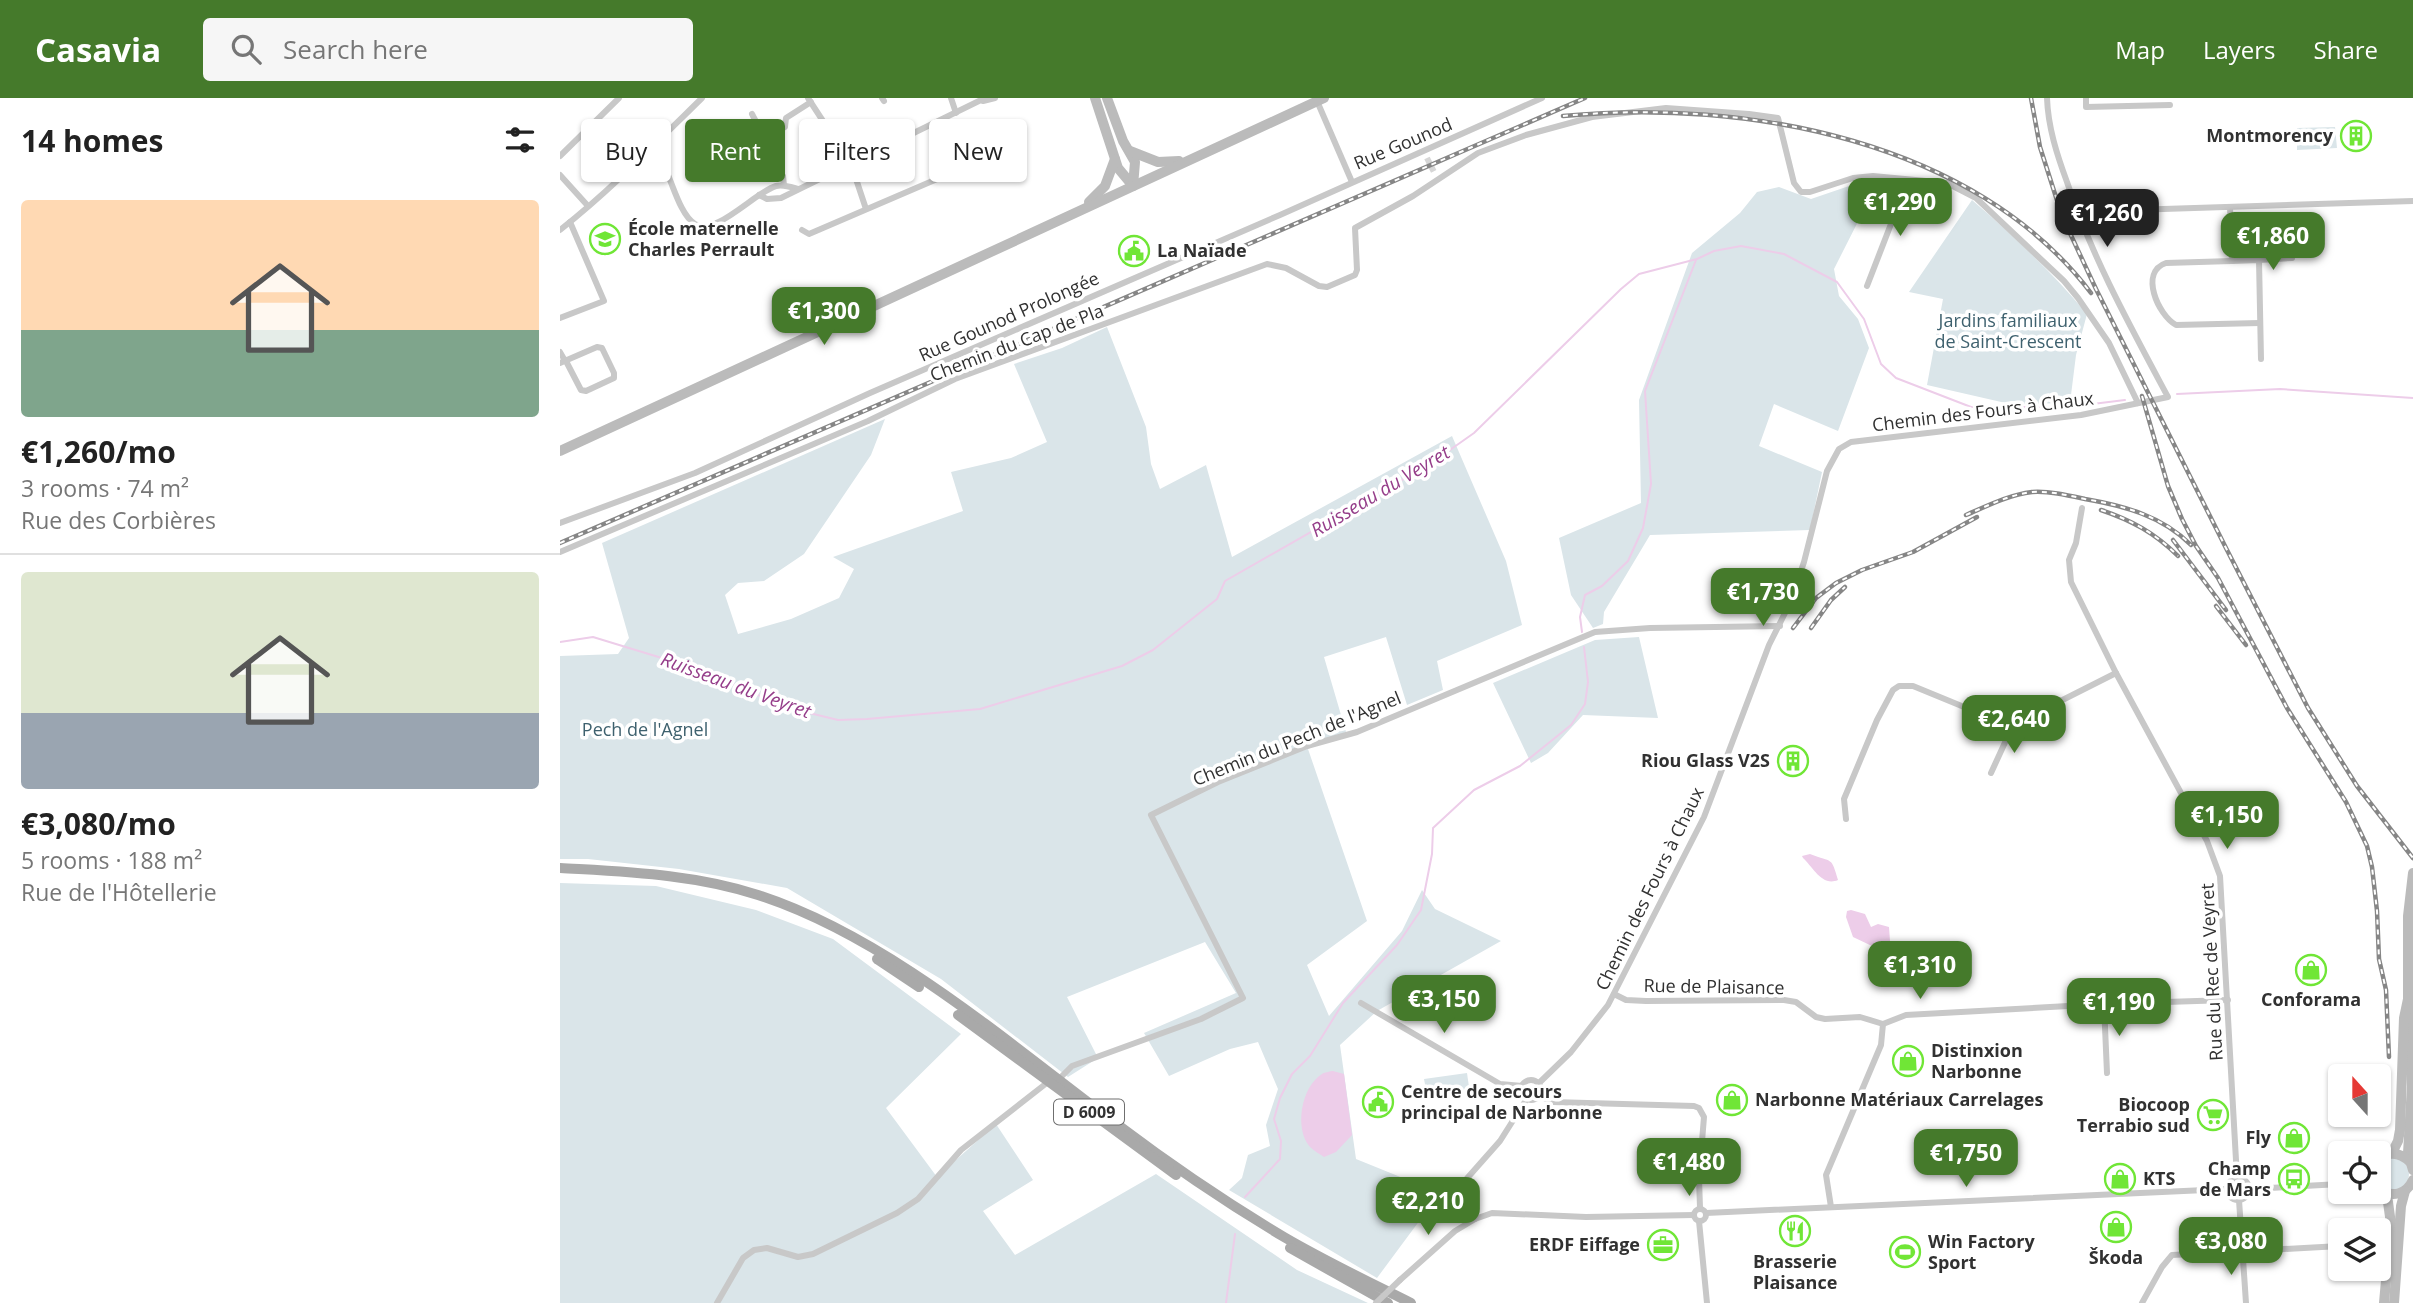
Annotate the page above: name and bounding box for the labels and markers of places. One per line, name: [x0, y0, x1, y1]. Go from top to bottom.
building icon: Montmorency: [2339, 119, 2373, 153]
place label: Montmorency: [2206, 123, 2334, 147]
pin: €1,290: [1843, 178, 1957, 238]
pin: €1,260: [2050, 190, 2164, 249]
pin: €1,860: [2216, 212, 2330, 272]
place label: École maternelle Charles Perrault: [628, 216, 779, 261]
school or university icon: École maternelle Charles Perrault: [588, 222, 622, 256]
public building icon: La Naïade: [1117, 234, 1151, 268]
place label: La Naïade: [1157, 238, 1247, 262]
pin: €1,300: [767, 288, 881, 347]
pin: €1,730: [1706, 568, 1820, 628]
pin: €2,640: [1957, 696, 2071, 755]
building icon: Riou Glass V2S: [1776, 744, 1810, 778]
place label: Riou Glass V2S: [1641, 748, 1770, 772]
pin: €1,150: [2170, 792, 2284, 851]
pin: €1,310: [1863, 942, 1977, 1001]
shop icon: Conforama: [2294, 953, 2328, 987]
pin: €3,150: [1387, 976, 1501, 1035]
pin: €1,190: [2062, 978, 2176, 1038]
place label: Conforama: [2261, 987, 2361, 1011]
place label: Distinxion Narbonne: [1931, 1038, 2023, 1083]
shop icon: Distinxion Narbonne: [1891, 1044, 1925, 1078]
place label: Centre de secours principal de Narbonne: [1401, 1079, 1602, 1124]
shop icon: Narbonne Matériaux Carrelages: [1715, 1083, 1749, 1117]
public building icon: Centre de secours principal de Narbonne: [1361, 1085, 1395, 1119]
place label: Narbonne Matériaux Carrelages: [1755, 1087, 2043, 1111]
place label: Biocoop Terrabio sud: [2077, 1092, 2190, 1137]
supermarket icon: Biocoop Terrabio sud: [2196, 1098, 2230, 1132]
shop icon: Fly: [2277, 1121, 2311, 1155]
place label: Fly: [2245, 1125, 2272, 1149]
pin: €1,750: [1909, 1130, 2023, 1189]
pin: €1,480: [1632, 1138, 1746, 1198]
place label: Champ de Mars: [2199, 1156, 2271, 1201]
shop icon: KTS: [2103, 1162, 2137, 1196]
bus stop icon: Champ de Mars: [2277, 1162, 2311, 1196]
place label: KTS: [2143, 1166, 2175, 1190]
pin: €2,210: [1371, 1178, 1485, 1237]
shop icon: Škoda: [2099, 1210, 2133, 1244]
restaurant icon: Brasserie Plaisance: [1778, 1214, 1812, 1248]
pin: €3,080: [2174, 1218, 2288, 1277]
office icon: ERDF Eiffage: [1646, 1228, 1680, 1262]
place label: Win Factory Sport: [1928, 1229, 2036, 1274]
place label: ERDF Eiffage: [1529, 1232, 1640, 1256]
sports icon: Win Factory Sport: [1888, 1235, 1922, 1269]
place label: Škoda: [2089, 1245, 2143, 1269]
place label: Brasserie Plaisance: [1753, 1249, 1837, 1294]

